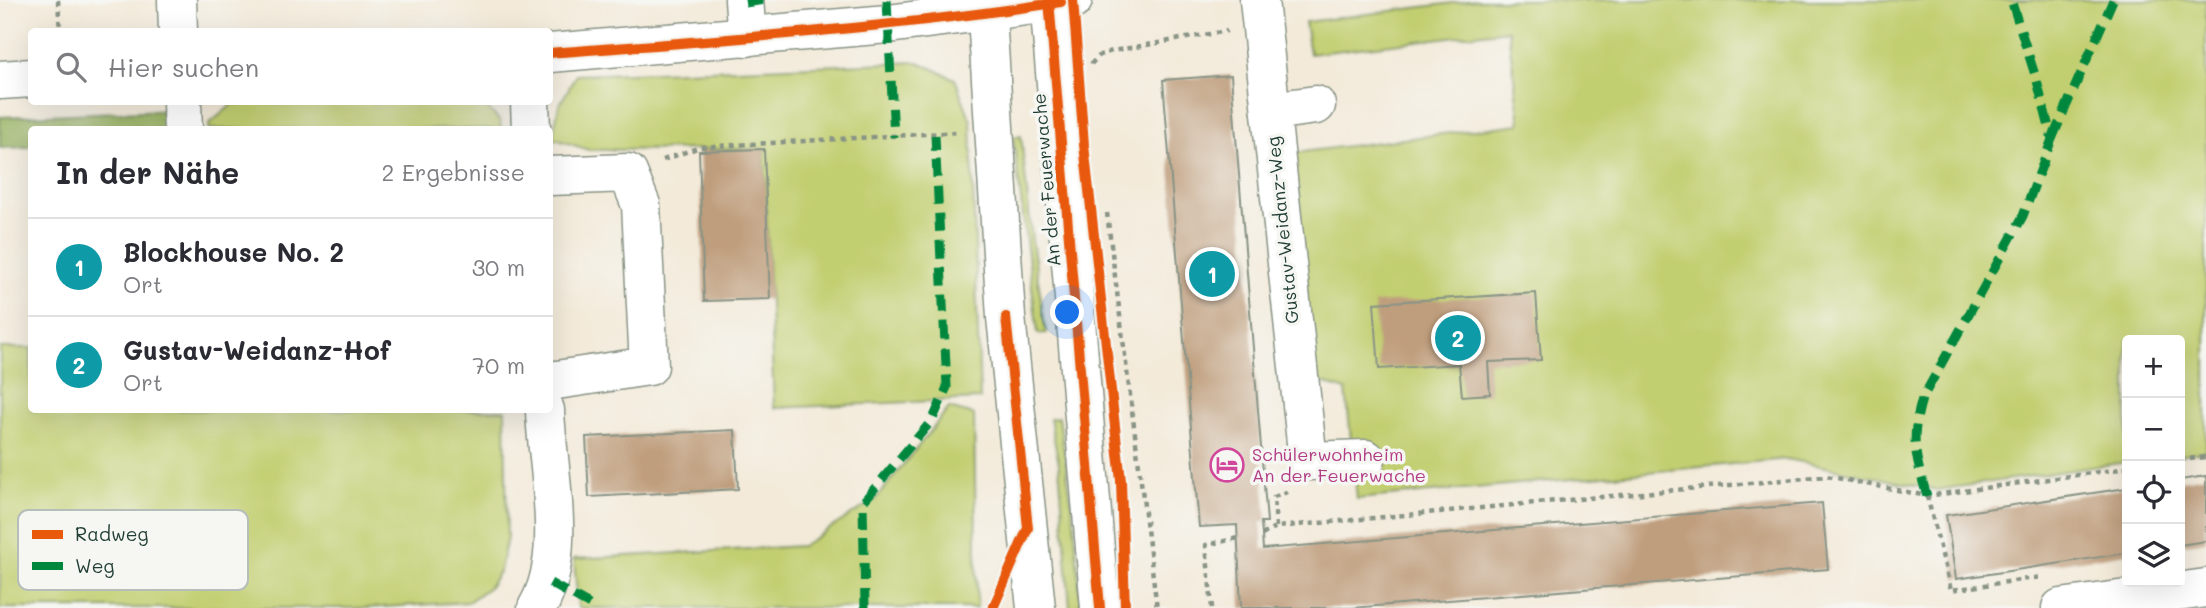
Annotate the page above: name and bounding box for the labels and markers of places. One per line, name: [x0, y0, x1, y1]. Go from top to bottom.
pin: 1: [1189, 248, 1235, 300]
pin: 2: [1435, 312, 1481, 364]
place label: Schülerwohnheim An der Feuerwache: [1252, 442, 1426, 487]
hotel icon: Schülerwohnheim An der Feuerwache: [1208, 446, 1246, 484]

